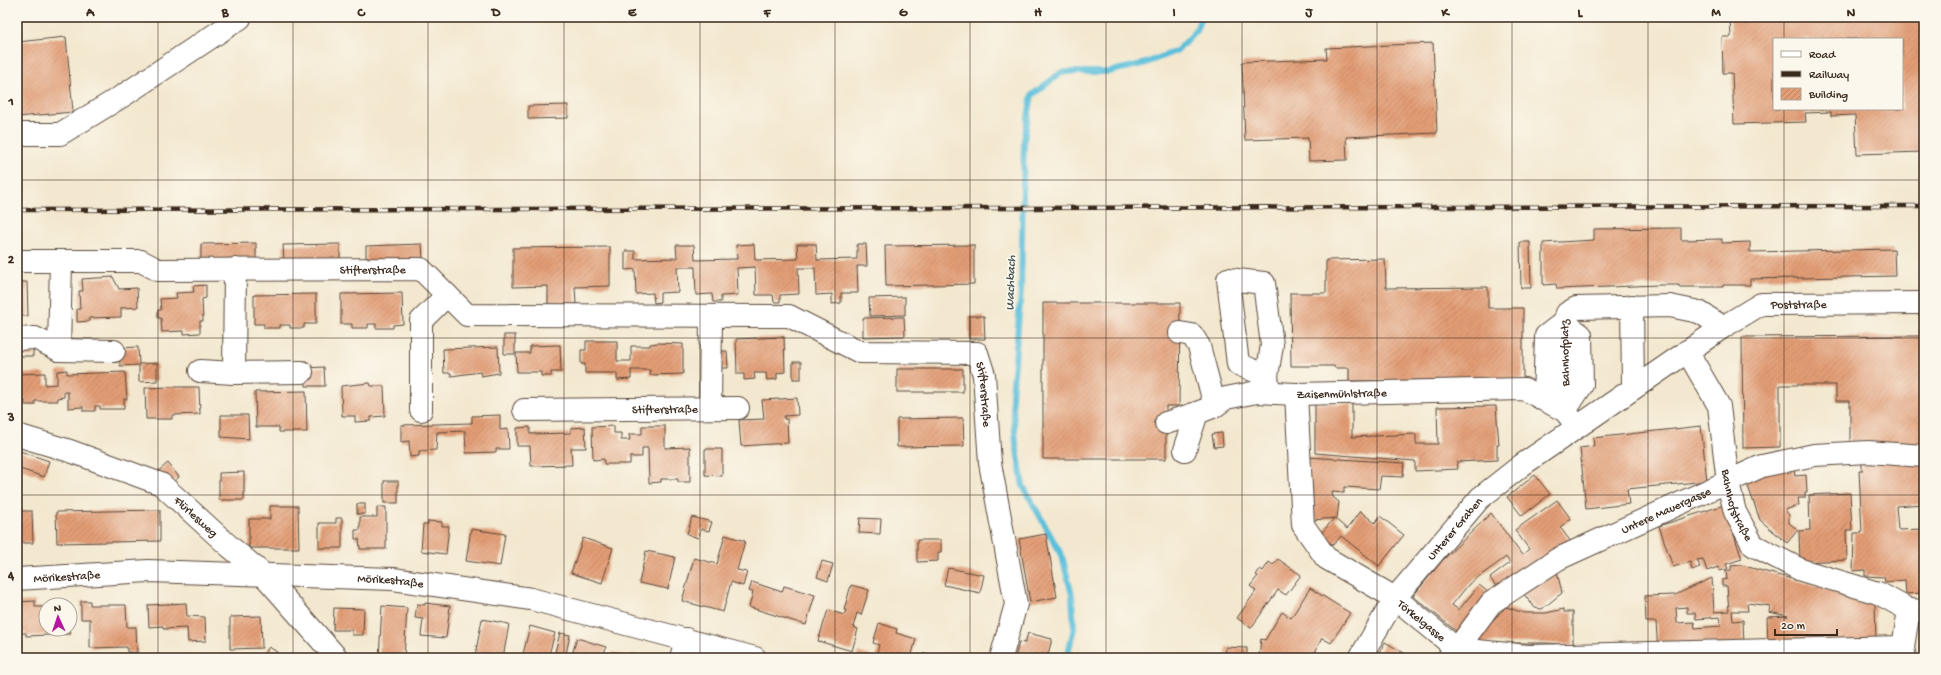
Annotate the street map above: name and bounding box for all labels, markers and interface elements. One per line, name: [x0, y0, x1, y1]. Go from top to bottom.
text: A: [85, 6, 95, 21]
text: B: [221, 6, 230, 21]
text: C: [356, 6, 366, 21]
text: D: [491, 6, 501, 21]
text: E: [628, 6, 637, 21]
text: F: [763, 6, 772, 21]
text: G: [899, 6, 908, 21]
text: H: [1034, 6, 1042, 21]
text: I: [1172, 6, 1176, 21]
text: J: [1305, 6, 1314, 21]
text: K: [1440, 6, 1450, 21]
text: L: [1578, 6, 1584, 21]
text: M: [1711, 6, 1721, 21]
text: N: [1847, 6, 1856, 21]
legend: [1773, 38, 1903, 110]
text: Road: [1809, 49, 1836, 63]
text: Railway: [1809, 69, 1849, 83]
text: Building: [1808, 89, 1848, 103]
text: 1: [7, 95, 14, 110]
text: 2: [8, 253, 15, 268]
water label: Wachbach: [1003, 254, 1020, 311]
street label: Stifterstraße: [340, 264, 407, 278]
street label: Poststraße: [1770, 299, 1827, 313]
street label: Bahnhofplatz: [1559, 319, 1574, 387]
street label: Stifterstraße: [971, 360, 993, 428]
street label: Zaisenmühlstraße: [1296, 387, 1388, 403]
street label: Stifterstraße: [632, 403, 699, 418]
text: 3: [7, 411, 15, 426]
street label: Bahnhofstraße: [1717, 468, 1755, 545]
street label: Untere Mauergasse: [1620, 485, 1714, 538]
street label: Flürlesweg: [169, 494, 220, 541]
street label: Unterer Graben: [1425, 495, 1487, 564]
text: 4: [7, 569, 15, 584]
street label: Mörikestraße: [33, 569, 102, 587]
street label: Mörikestraße: [357, 573, 425, 592]
north arrow: [38, 597, 78, 637]
street label: Törkelgasse: [1393, 597, 1448, 646]
text: N: [54, 603, 61, 615]
scale bar: [1775, 611, 1837, 637]
text: 20 m: [1781, 620, 1806, 634]

